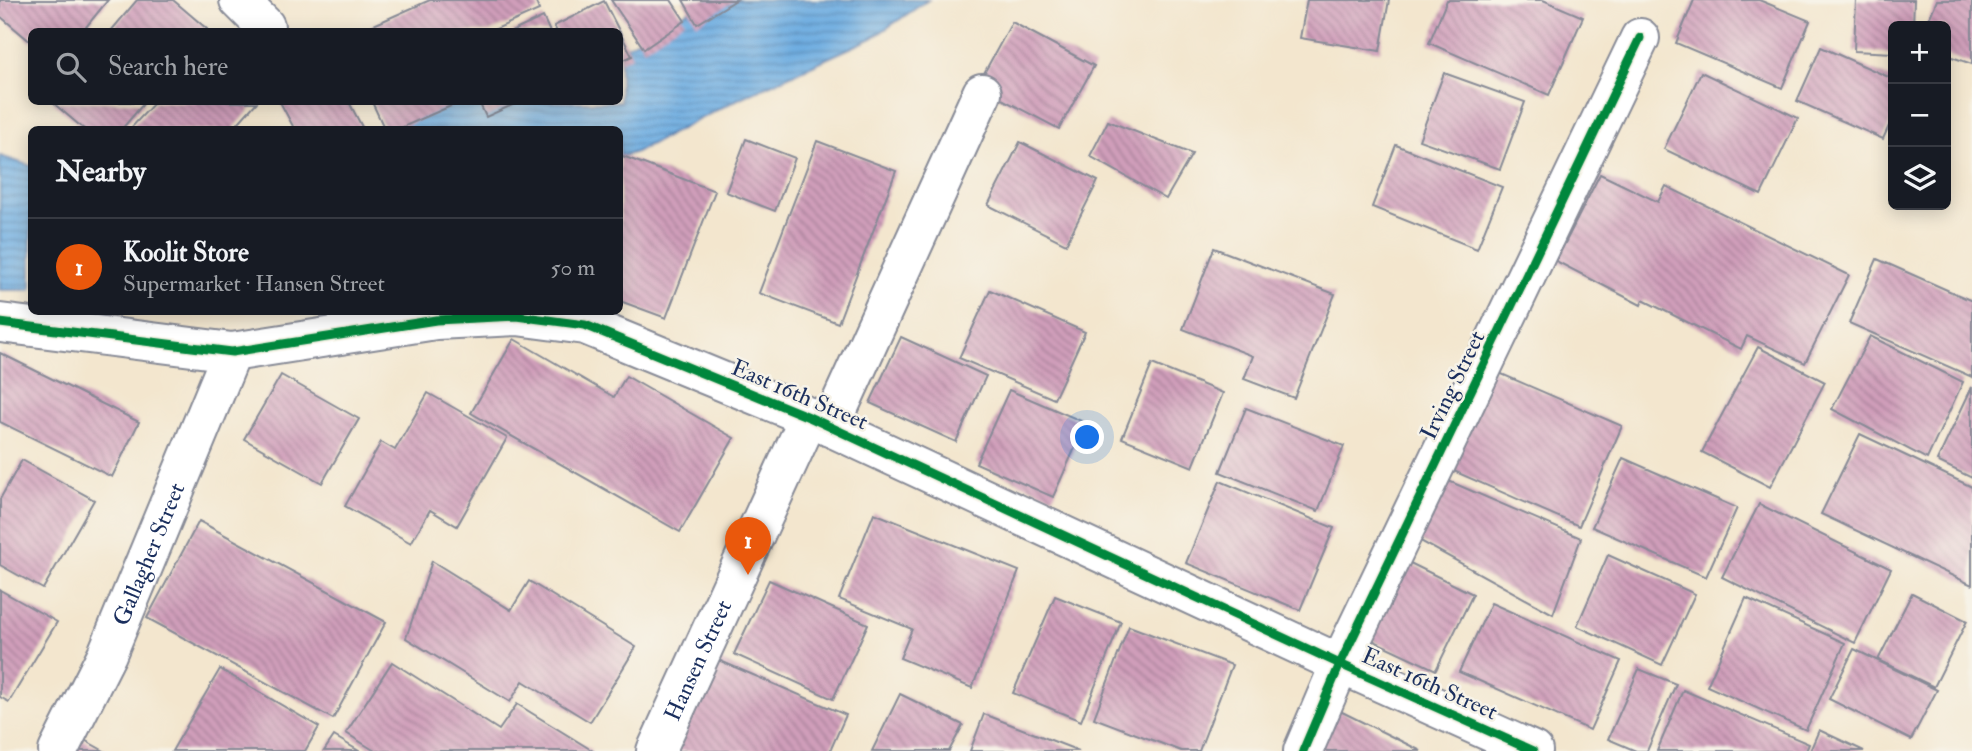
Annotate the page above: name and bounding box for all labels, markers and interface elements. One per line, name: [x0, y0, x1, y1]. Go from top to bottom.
map controls: [1888, 21, 1951, 210]
button: +: [1888, 21, 1951, 84]
search box: [28, 28, 623, 105]
icon: search: [52, 48, 90, 86]
text: Search here: [108, 51, 228, 83]
button: −: [1888, 84, 1951, 147]
button: layers: [1888, 147, 1951, 210]
text: Nearby: [56, 153, 146, 190]
text: Koolit Store: [123, 237, 249, 269]
text: 1: [75, 253, 83, 282]
text: 50 m: [551, 253, 595, 282]
text: Supermarket · Hansen Street: [123, 269, 385, 298]
street label: Irving Street: [1414, 326, 1491, 444]
street label: East 16th Street: [727, 353, 873, 436]
your location: [1070, 420, 1104, 454]
street label: Gallagher Street: [106, 478, 191, 630]
pin: 1: [725, 517, 771, 575]
street label: Hansen Street: [658, 595, 738, 725]
street label: East 16th Street: [1357, 641, 1502, 726]

